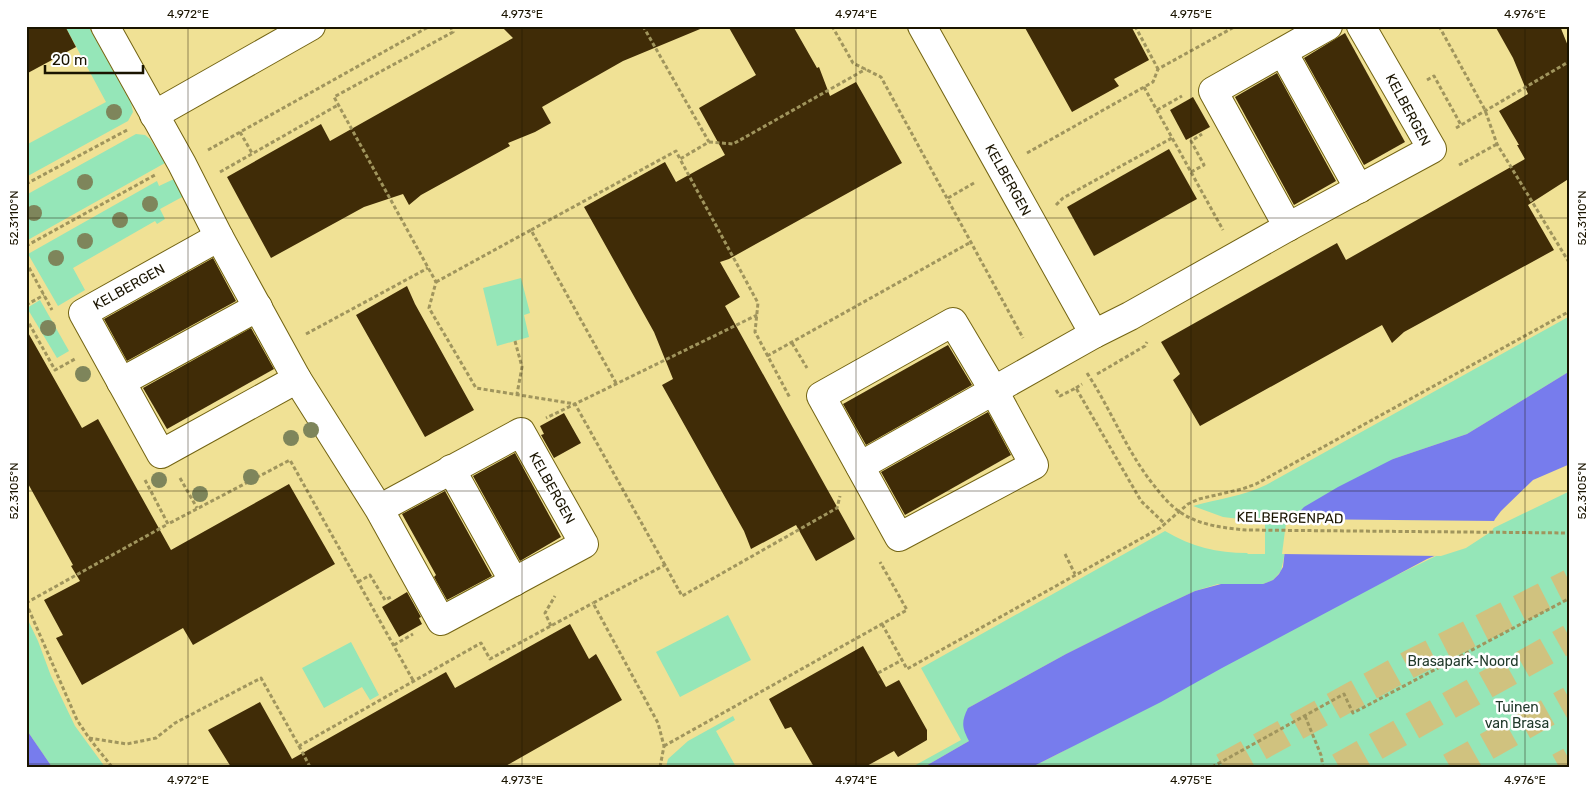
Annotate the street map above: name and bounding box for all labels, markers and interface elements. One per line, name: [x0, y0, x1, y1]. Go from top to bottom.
text: 4.972°E: [167, 7, 209, 21]
text: 4.973°E: [501, 7, 543, 21]
text: 4.974°E: [835, 7, 877, 21]
text: 4.975°E: [1170, 7, 1212, 21]
text: 4.976°E: [1504, 7, 1546, 21]
scale bar: [45, 42, 142, 74]
text: 20 m: [52, 51, 87, 69]
street label: KELBERGEN: [1382, 71, 1434, 149]
street label: KELBERGEN: [981, 141, 1035, 219]
text: 52.3110°N: [7, 190, 21, 246]
text: 52.3110°N: [1575, 190, 1589, 246]
street label: KELBERGEN: [90, 260, 168, 314]
street label: KELBERGEN: [525, 449, 579, 527]
text: 52.3105°N: [7, 462, 21, 520]
text: 52.3105°N: [1575, 462, 1589, 520]
street label: KELBERGENPAD: [1236, 509, 1344, 527]
park label: Brasapark-Noord: [1407, 653, 1519, 670]
park label: Tuinen van Brasa: [1485, 699, 1549, 732]
text: 4.972°E: [167, 773, 209, 787]
text: 4.973°E: [501, 773, 543, 787]
text: 4.974°E: [835, 773, 877, 787]
text: 4.975°E: [1170, 773, 1212, 787]
text: 4.976°E: [1504, 773, 1546, 787]

